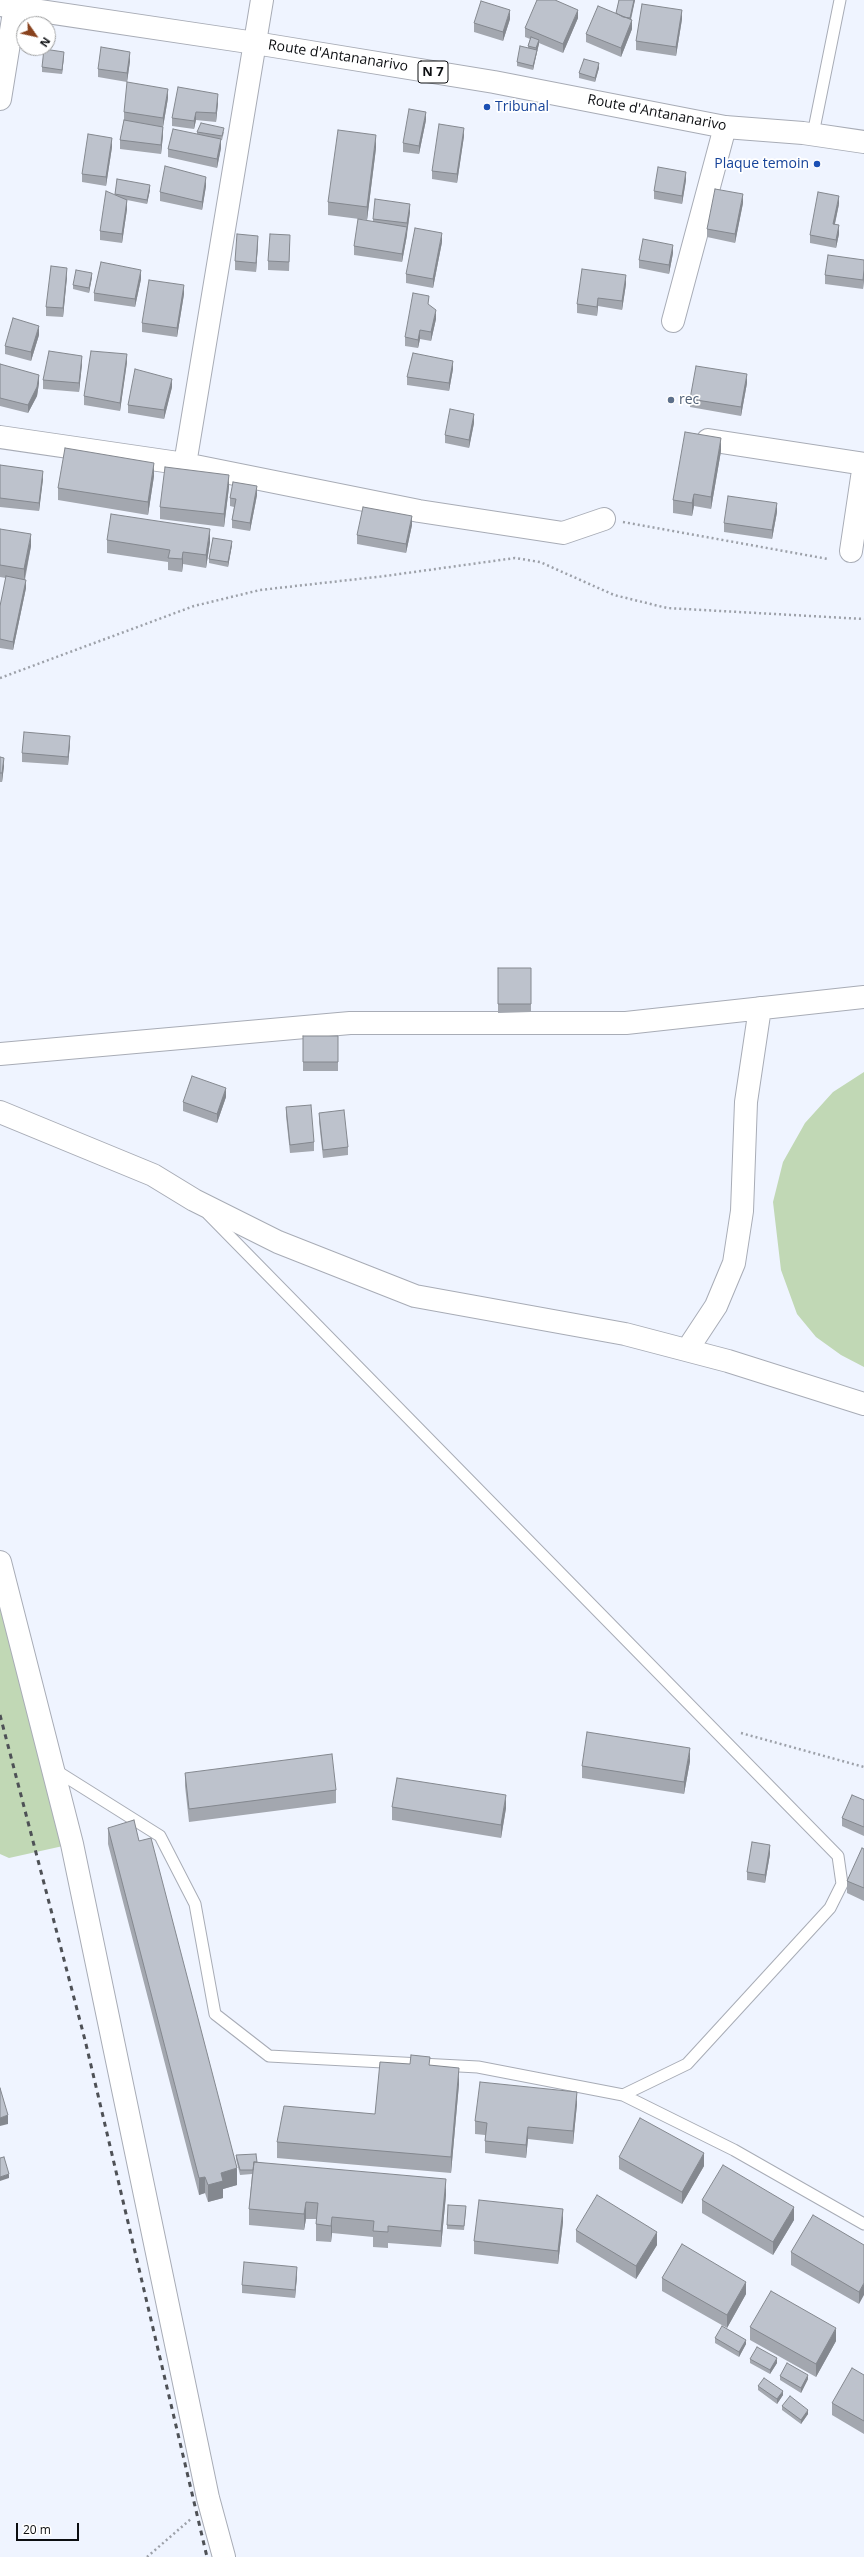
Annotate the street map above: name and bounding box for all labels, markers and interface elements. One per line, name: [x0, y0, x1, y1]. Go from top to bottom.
north arrow: [16, 16, 56, 56]
text: N: [37, 35, 54, 50]
street label: Route d'Antananarivo: [267, 37, 409, 75]
road number: N 7: [418, 61, 448, 83]
street label: Route d'Antananarivo: [586, 91, 728, 135]
place label: Tribunal: [495, 99, 549, 115]
marker: Tribunal: [482, 102, 492, 112]
place label: Plaque temoin: [714, 156, 809, 172]
marker: Plaque temoin: [812, 159, 822, 169]
place label: rec: [679, 392, 699, 408]
marker: rec: [666, 395, 676, 405]
scale bar: [18, 2515, 81, 2541]
text: 20 m: [23, 2521, 51, 2538]

